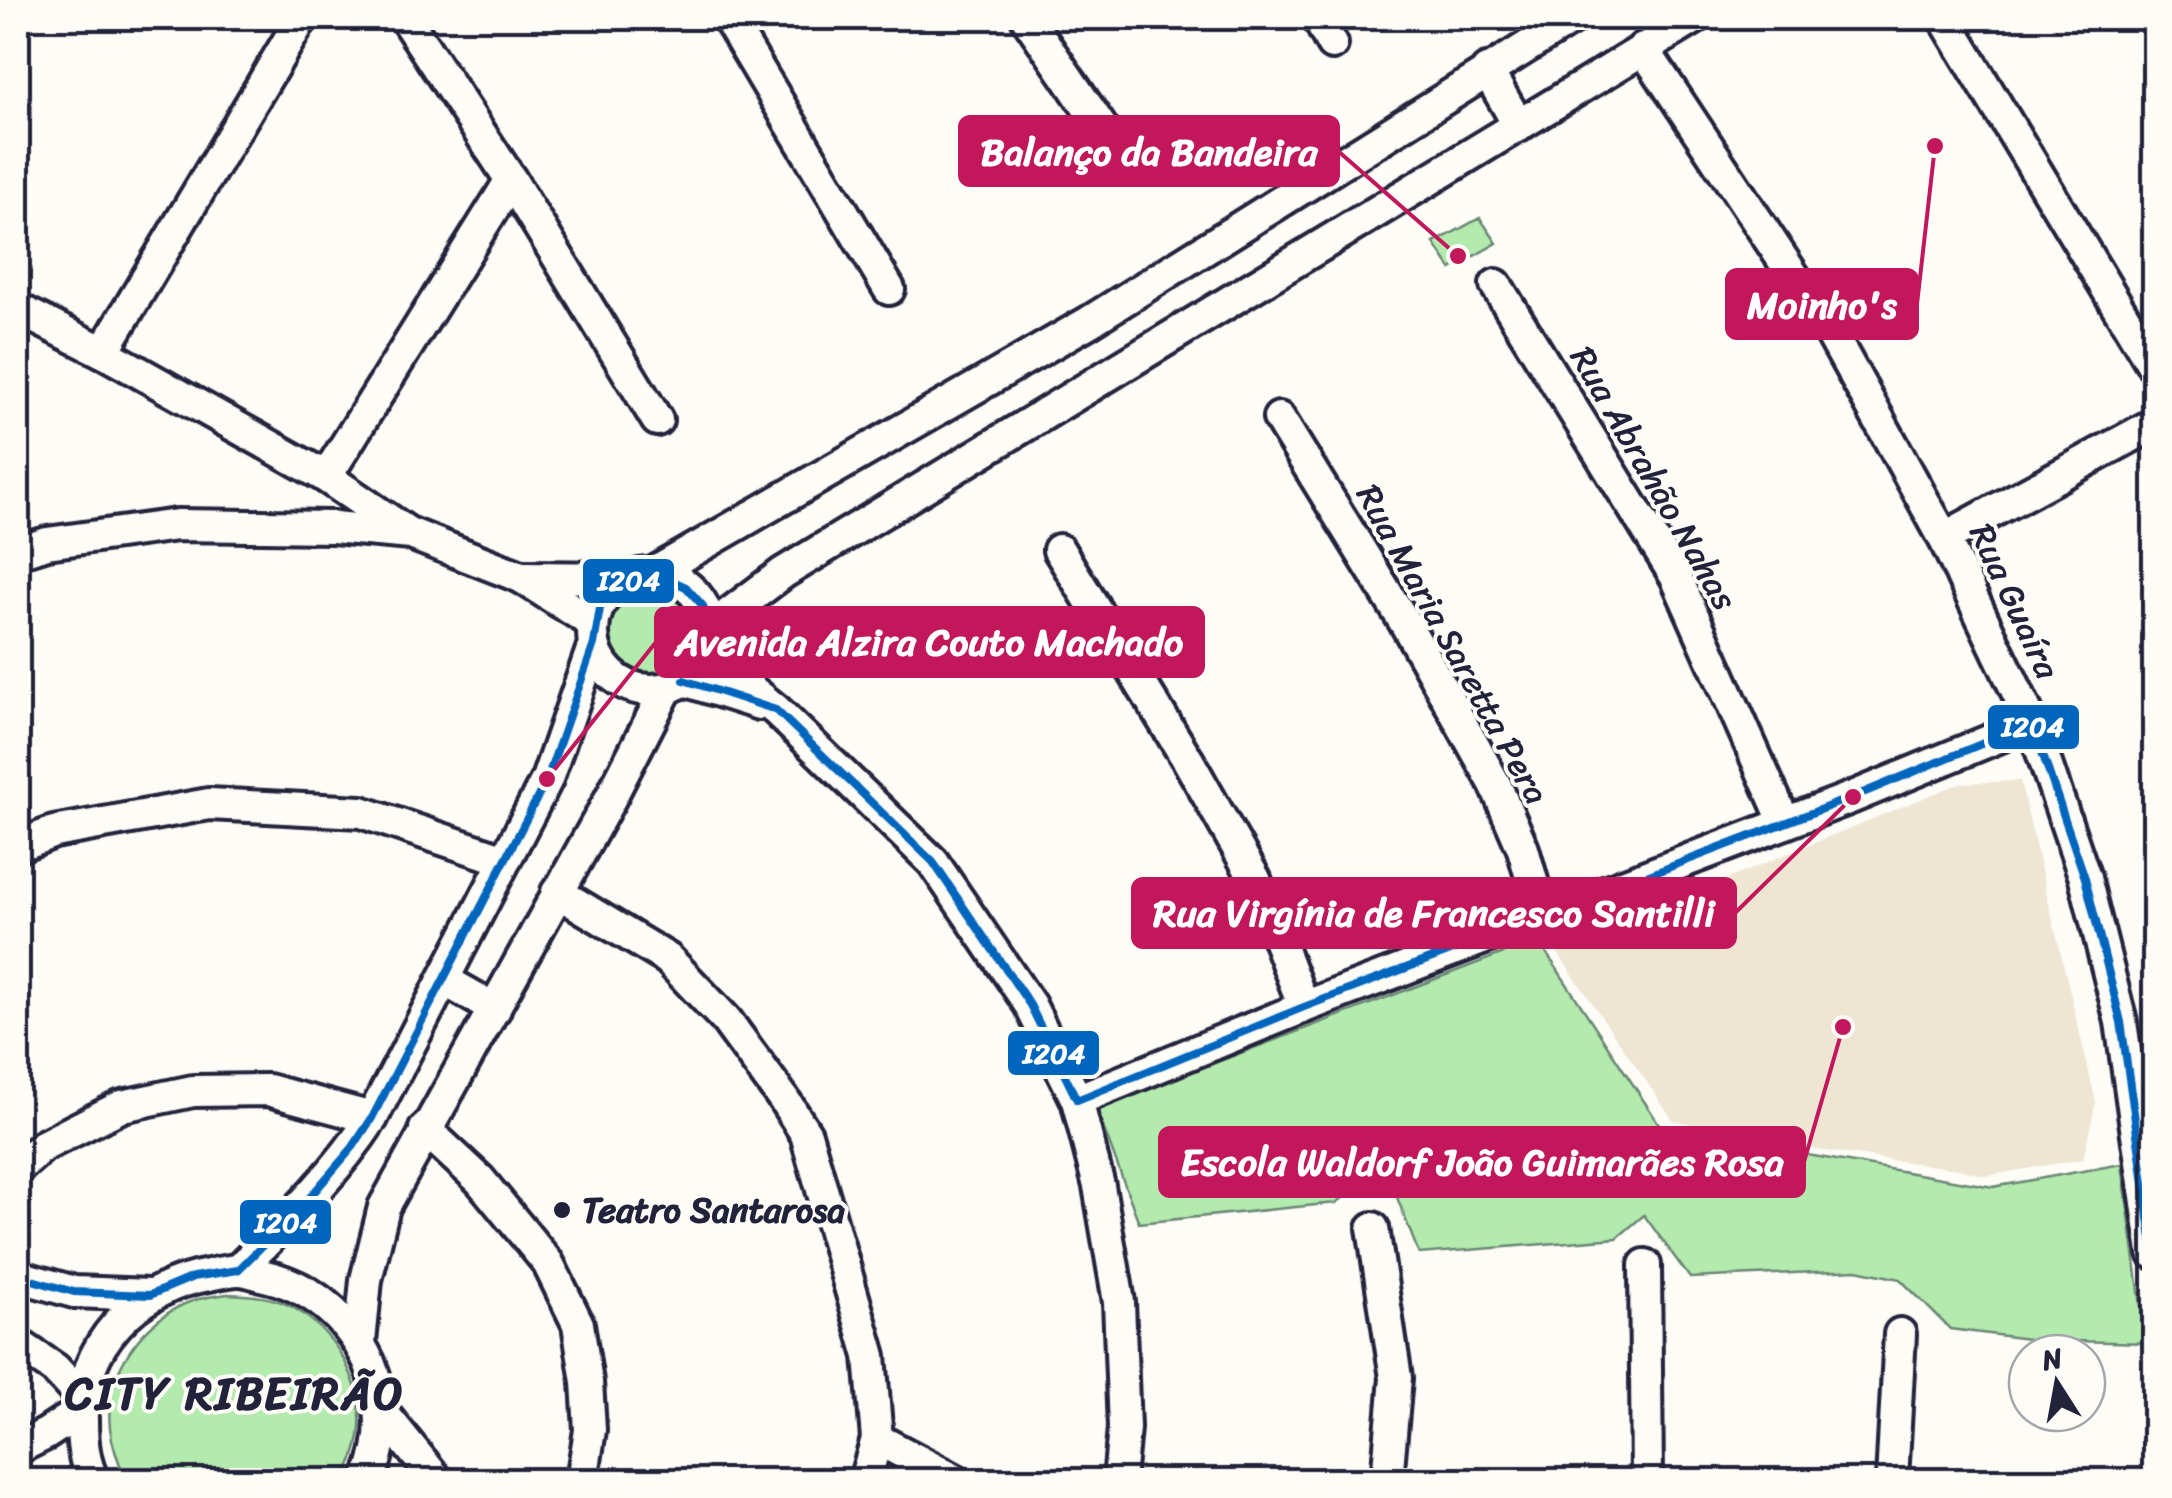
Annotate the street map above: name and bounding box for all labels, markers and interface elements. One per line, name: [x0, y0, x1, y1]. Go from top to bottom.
callout: Balanço da Bandeira: [960, 117, 1338, 185]
text: Balanço da Bandeira: [980, 119, 1318, 186]
callout: Moinho's: [1727, 270, 1917, 338]
text: Moinho's: [1746, 272, 1898, 339]
street label: Rua Abrahão Nahas: [1553, 334, 1755, 622]
street label: Rua Maria Saretta Pera: [1339, 472, 1567, 816]
street label: Rua Guaíra: [1952, 512, 2078, 690]
text: I204: [596, 556, 661, 605]
line badge: I204: [581, 557, 676, 605]
callout: Avenida Alzira Couto Machado: [656, 608, 1203, 676]
text: Avenida Alzira Couto Machado: [673, 609, 1184, 676]
text: I204: [2000, 702, 2065, 751]
line badge: I204: [1986, 703, 2081, 751]
callout: Rua Virgínia de Francesco Santilli: [1133, 879, 1735, 947]
text: Rua Virgínia de Francesco Santilli: [1152, 880, 1716, 947]
line badge: I204: [1006, 1029, 1101, 1077]
text: I204: [1021, 1029, 1086, 1078]
callout: Escola Waldorf João Guimarães Rosa: [1160, 1128, 1804, 1196]
text: Escola Waldorf João Guimarães Rosa: [1180, 1129, 1785, 1196]
place label: Teatro Santarosa: [582, 1179, 845, 1241]
line badge: I204: [238, 1198, 333, 1246]
text: I204: [253, 1198, 318, 1247]
marker: Teatro Santarosa: [551, 1199, 573, 1221]
north arrow: [2007, 1333, 2107, 1433]
text: N: [2037, 1333, 2067, 1385]
district label: CITY RIBEIRÃO: [64, 1354, 405, 1434]

